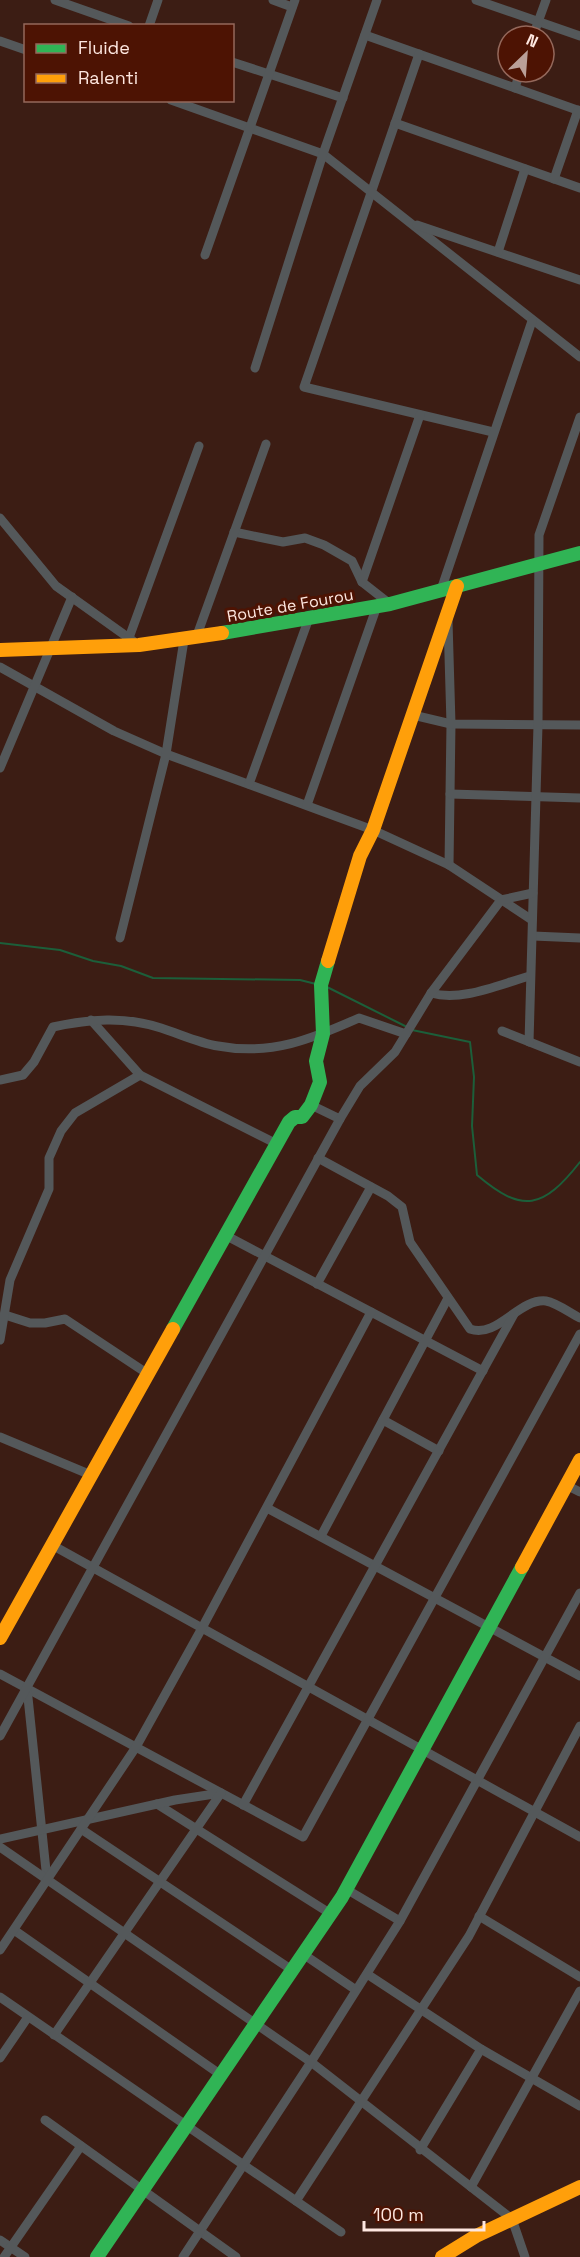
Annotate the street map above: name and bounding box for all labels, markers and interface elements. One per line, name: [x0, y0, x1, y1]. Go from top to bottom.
legend: [24, 24, 234, 102]
north arrow: [496, 24, 556, 84]
text: N: [523, 29, 541, 53]
text: Fluide: [78, 36, 130, 59]
text: Ralenti: [78, 66, 138, 89]
street label: Route de Fourou: [225, 584, 355, 627]
scale bar: [364, 2194, 484, 2232]
text: 100 m: [373, 2203, 424, 2226]

